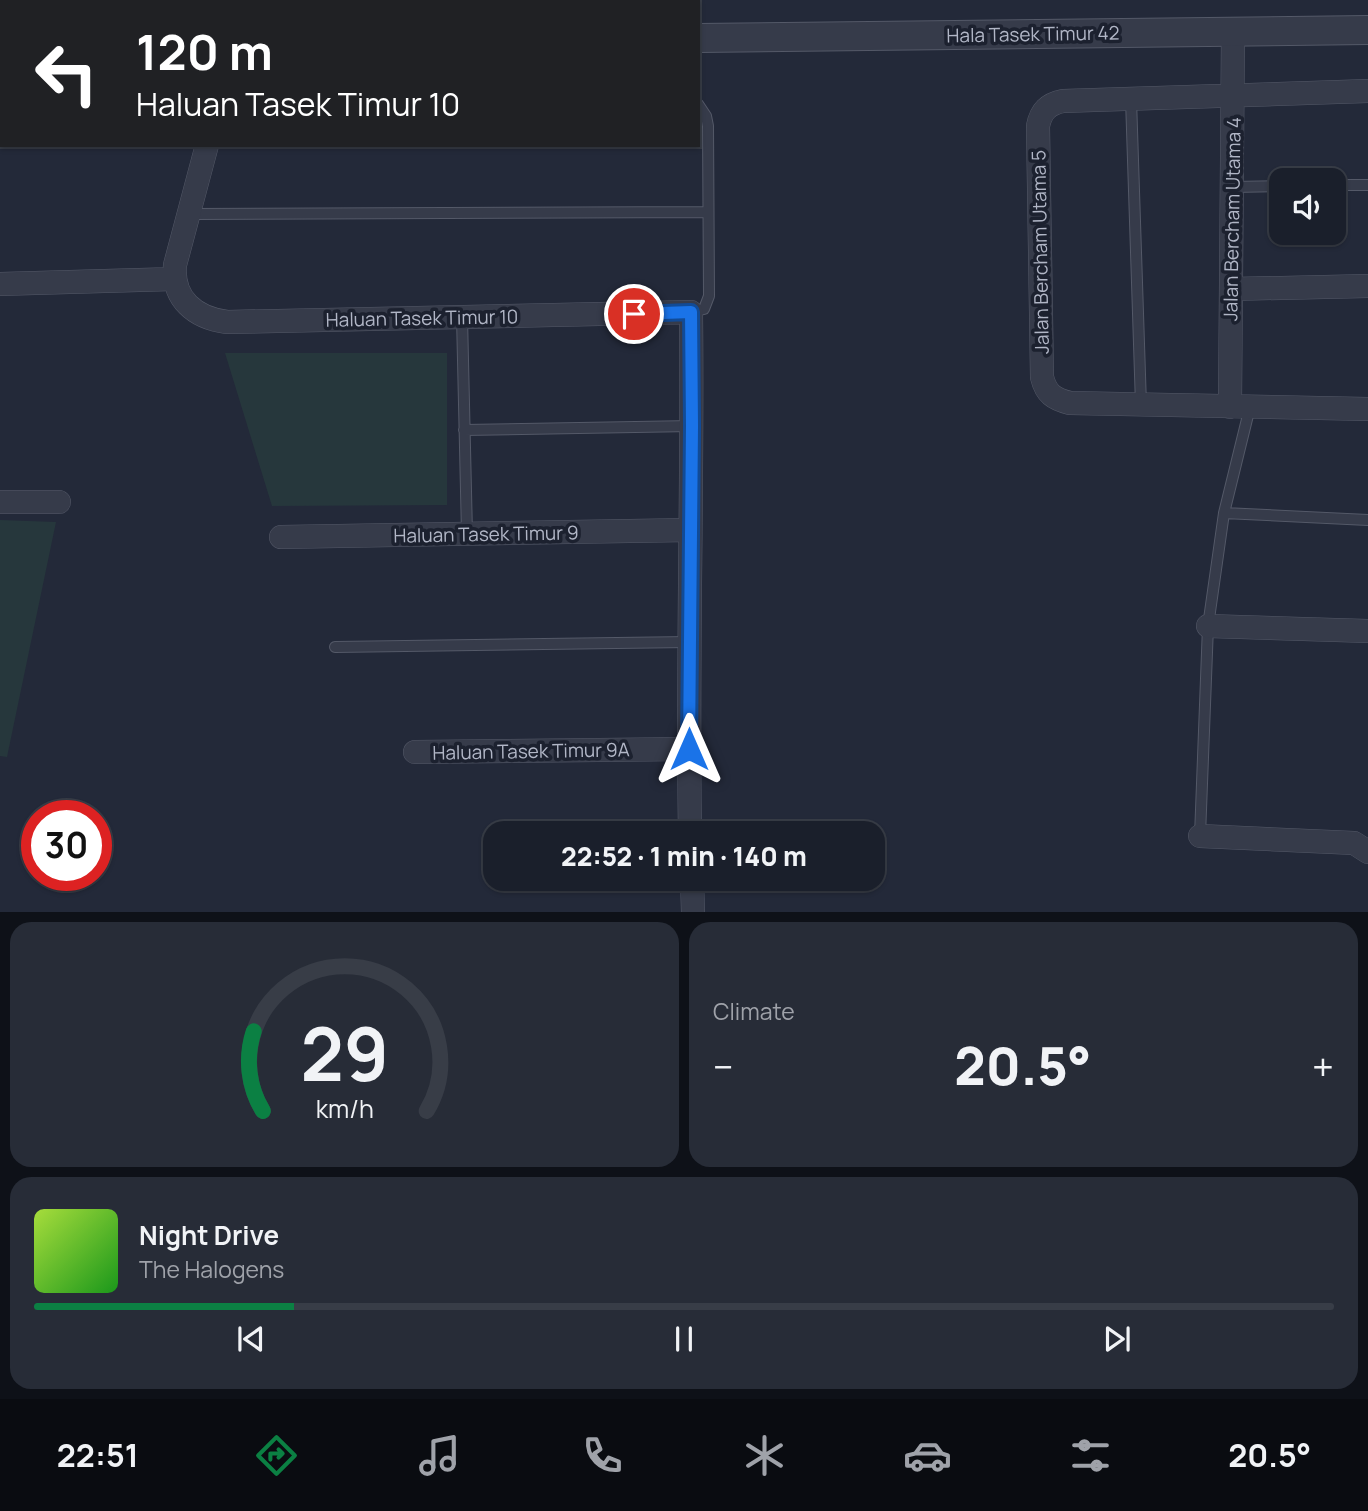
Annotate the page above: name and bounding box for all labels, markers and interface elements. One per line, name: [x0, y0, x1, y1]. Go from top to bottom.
text: 120 m: [136, 18, 273, 85]
street label: Hala Tasek Timur 42: [946, 19, 1120, 49]
icon: left: [21, 28, 112, 119]
text: Haluan Tasek Timur 10: [136, 82, 460, 126]
street label: Jalan Bercham Utama 4: [1217, 117, 1247, 321]
street label: Jalan Bercham Utama 5: [1025, 150, 1055, 354]
map controls: [1269, 168, 1346, 245]
button: sound: [1269, 168, 1346, 245]
pin: [604, 284, 664, 344]
icon: arrive: [615, 295, 653, 333]
street label: Haluan Tasek Timur 10: [325, 303, 519, 333]
street label: Haluan Tasek Timur 9: [393, 519, 579, 549]
position arrow: [652, 712, 726, 786]
street label: Haluan Tasek Timur 9A: [432, 736, 630, 766]
speed limit sign: 30: [21, 800, 112, 891]
text: 22:52 · 1 min · 140 m: [561, 838, 807, 874]
text: Climate: [713, 995, 795, 1027]
text: 29: [300, 1003, 389, 1103]
text: 20.5°: [954, 1030, 1091, 1101]
text: −: [713, 1040, 734, 1092]
text: +: [1312, 1040, 1334, 1092]
text: km/h: [315, 1090, 374, 1125]
text: Night Drive: [139, 1217, 279, 1253]
text: The Halogens: [139, 1253, 284, 1285]
icon: previous: [232, 1320, 270, 1358]
icon: pause: [665, 1320, 703, 1358]
icon: next: [1098, 1320, 1136, 1358]
icon: directions: [252, 1431, 301, 1480]
icon: music: [415, 1431, 464, 1480]
icon: phone: [578, 1431, 627, 1480]
icon: climate: [740, 1431, 789, 1480]
icon: car: [903, 1431, 952, 1480]
icon: filters: [1066, 1431, 1115, 1480]
text: 22:51: [57, 1433, 139, 1477]
text: 20.5°: [1228, 1433, 1311, 1477]

